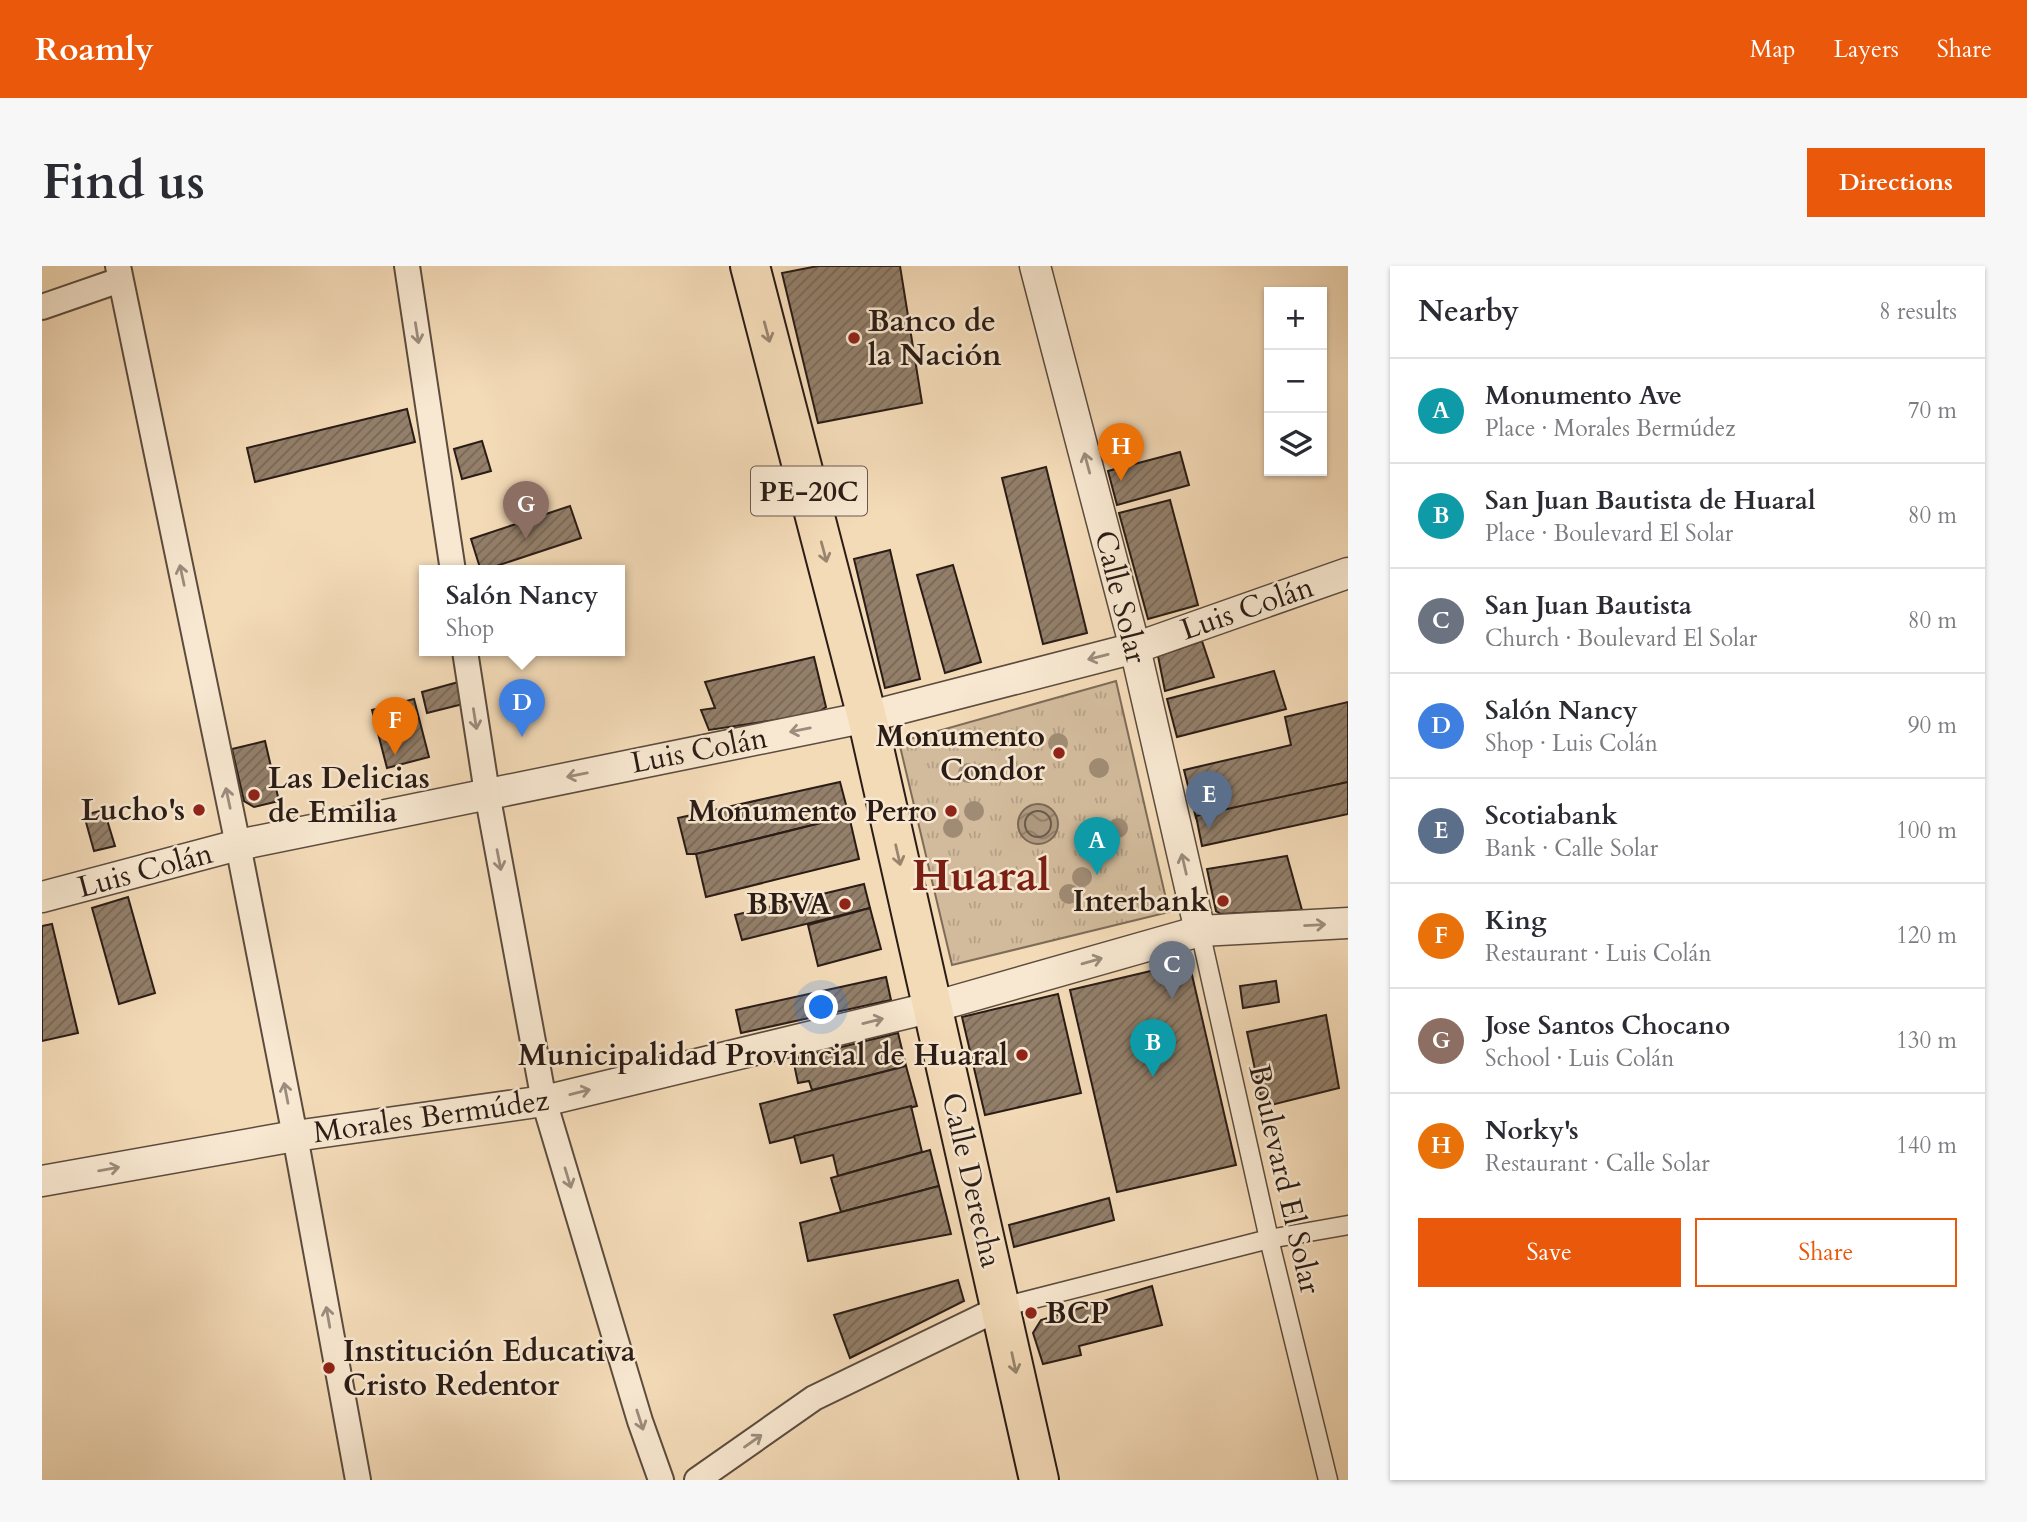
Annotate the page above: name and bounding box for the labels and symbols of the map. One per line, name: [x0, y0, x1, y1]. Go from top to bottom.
place label: Banco de la Nación: [868, 301, 1001, 376]
one-way arrow: [761, 320, 774, 343]
one-way arrow: [411, 322, 424, 344]
marker: Banco de la Nación: [846, 330, 862, 346]
pin: H: [1098, 423, 1144, 481]
one-way arrow: [1079, 452, 1092, 474]
road number: PE-20C: [751, 467, 867, 516]
pin: G: [503, 481, 549, 539]
street label: Calle Solar: [1084, 526, 1157, 668]
one-way arrow: [818, 540, 831, 563]
one-way arrow: [174, 564, 188, 587]
street label: Luis Colán: [1175, 567, 1319, 650]
one-way arrow: [1087, 651, 1110, 664]
pin: D: [499, 679, 545, 737]
pin: F: [372, 697, 418, 755]
one-way arrow: [469, 707, 482, 730]
place label: Monumento Condor: [876, 716, 1046, 791]
street label: Luis Colán: [627, 717, 771, 784]
one-way arrow: [789, 724, 812, 737]
marker: Monumento Condor: [1051, 745, 1067, 761]
place label: Las Delicias de Emilia: [268, 758, 430, 833]
one-way arrow: [566, 769, 589, 783]
pin: E: [1186, 771, 1232, 829]
one-way arrow: [220, 787, 234, 810]
marker: Las Delicias de Emilia: [246, 787, 262, 803]
place label: Lucho's: [81, 790, 185, 831]
place label: Monumento Perro: [688, 791, 937, 832]
marker: Lucho's: [191, 802, 207, 818]
marker: Monumento Perro: [943, 803, 959, 819]
pin: A: [1074, 817, 1120, 875]
street label: Luis Colán: [73, 833, 217, 908]
one-way arrow: [892, 843, 906, 866]
district label: Huaral: [912, 846, 1051, 906]
one-way arrow: [493, 849, 506, 871]
one-way arrow: [1177, 853, 1191, 876]
place label: Interbank: [1073, 881, 1209, 922]
place label: BBVA: [746, 884, 831, 925]
marker: Interbank: [1215, 893, 1231, 909]
marker: BBVA: [837, 896, 853, 912]
one-way arrow: [1303, 918, 1326, 931]
pin: C: [1149, 941, 1195, 999]
one-way arrow: [1081, 954, 1103, 967]
your location: [804, 990, 838, 1024]
one-way arrow: [861, 1014, 883, 1027]
pin: B: [1130, 1019, 1176, 1077]
place label: Municipalidad Provincial de Huaral: [518, 1035, 1008, 1076]
marker: Municipalidad Provincial de Huaral: [1014, 1047, 1030, 1063]
street label: Boulevard El Solar: [1238, 1060, 1331, 1298]
street label: Morales Bermúdez: [311, 1080, 552, 1153]
one-way arrow: [279, 1082, 293, 1105]
one-way arrow: [568, 1085, 591, 1099]
street label: Calle Derecha: [931, 1089, 1012, 1272]
one-way arrow: [97, 1162, 120, 1175]
one-way arrow: [562, 1167, 575, 1189]
place label: BCP: [1045, 1293, 1109, 1334]
marker: BCP: [1023, 1305, 1039, 1321]
one-way arrow: [321, 1306, 334, 1328]
place label: Institución Educativa Cristo Redentor: [343, 1331, 636, 1406]
one-way arrow: [1007, 1351, 1021, 1374]
marker: Institución Educativa Cristo Redentor: [321, 1360, 337, 1376]
one-way arrow: [635, 1408, 647, 1430]
one-way arrow: [743, 1434, 762, 1448]

